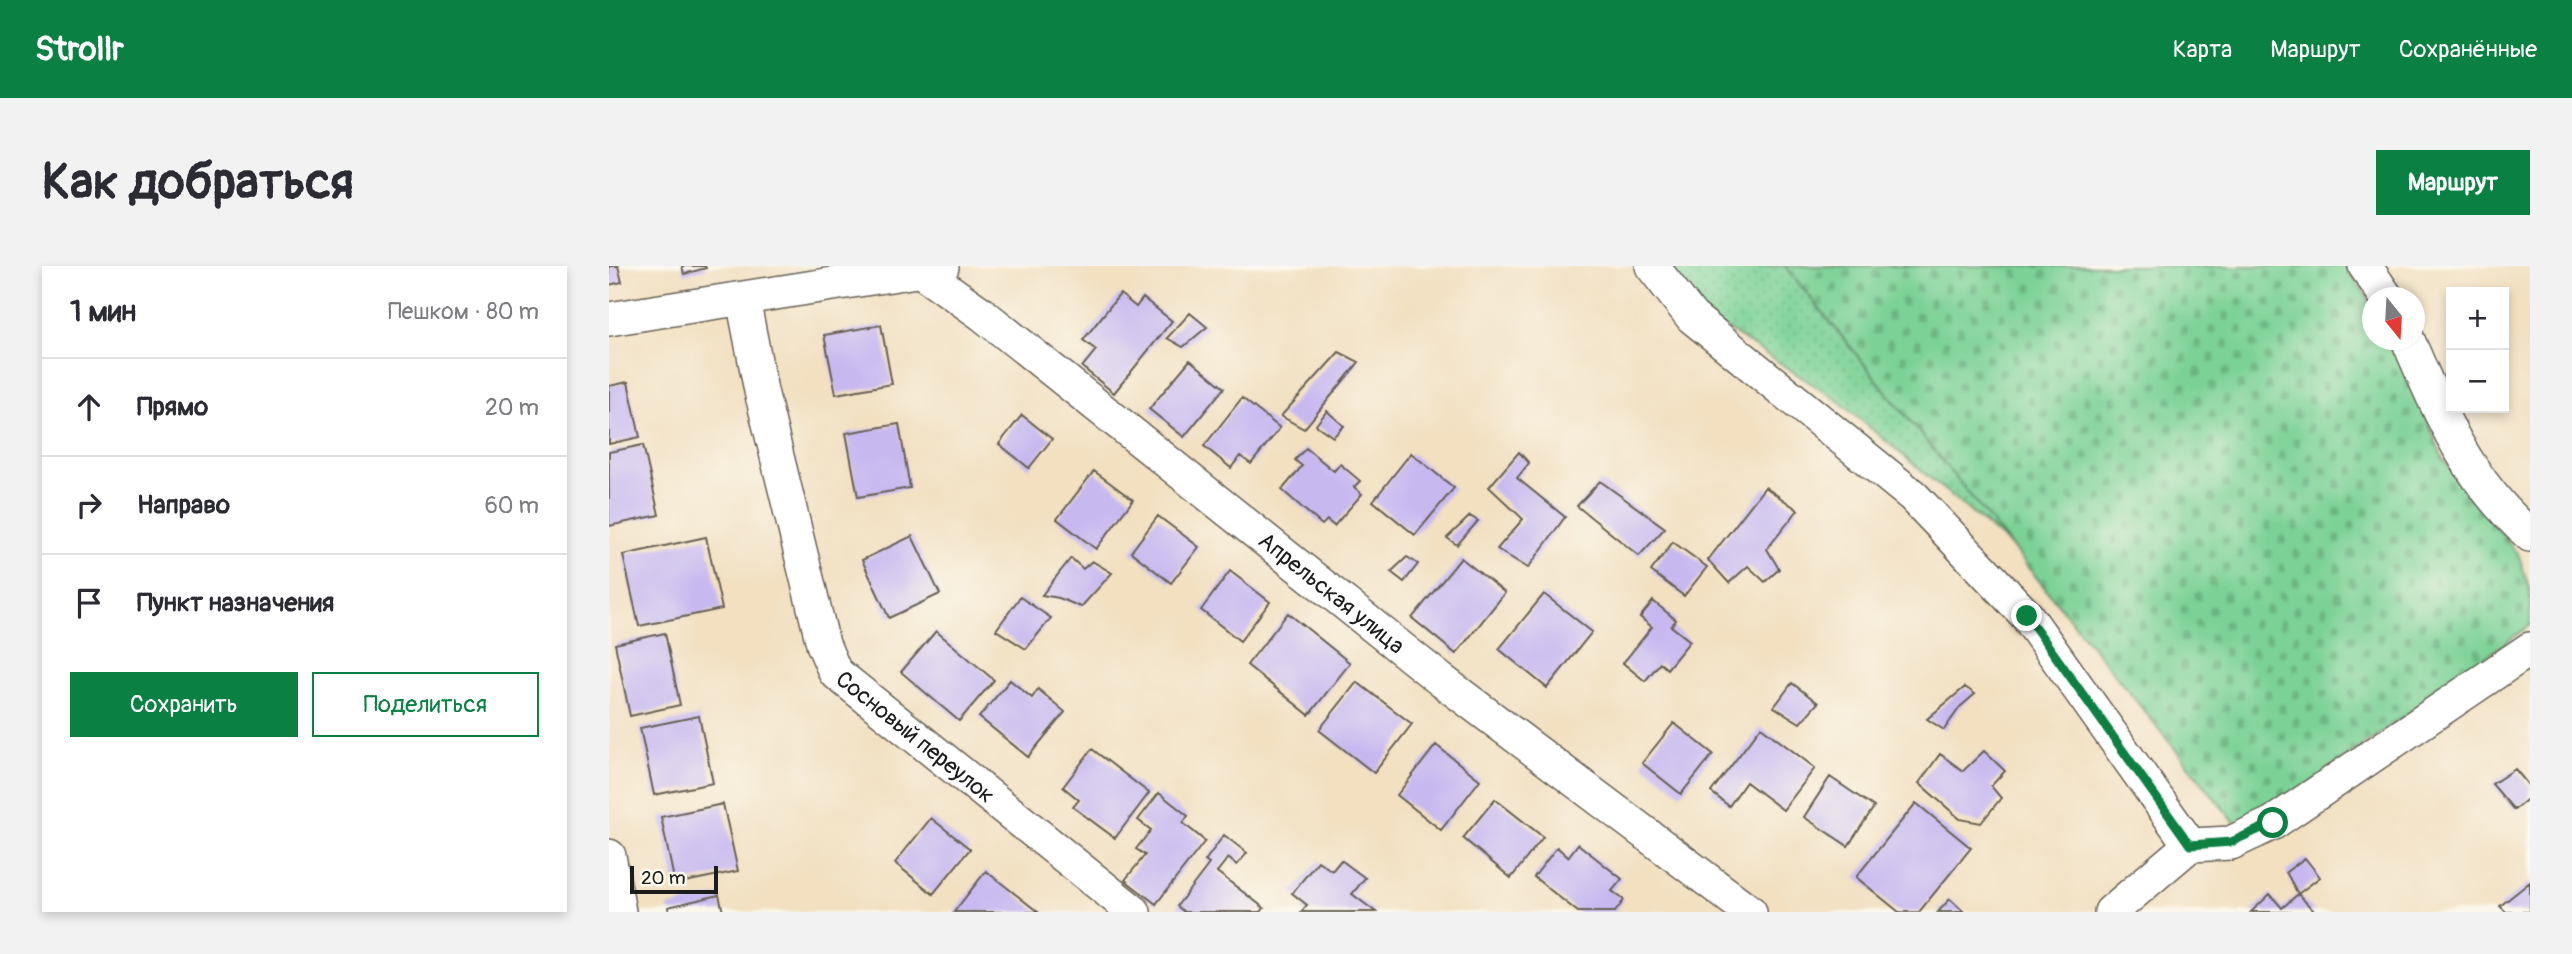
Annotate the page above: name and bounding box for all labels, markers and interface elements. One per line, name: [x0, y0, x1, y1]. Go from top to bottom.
text: Strollr: [35, 29, 124, 70]
text: Карта: [2173, 35, 2232, 64]
text: Маршрут: [2270, 35, 2361, 64]
text: Сохранённые: [2399, 35, 2537, 64]
button: Маршрут: [2376, 150, 2530, 215]
text: Как добраться: [42, 152, 354, 213]
north arrow: [2362, 287, 2425, 350]
map controls: [2446, 287, 2509, 413]
button: +: [2446, 287, 2509, 350]
text: 1 мин: [70, 293, 136, 330]
text: Пешком · 80 m: [388, 297, 539, 326]
button: −: [2446, 350, 2509, 413]
icon: ahead: [70, 388, 108, 426]
text: Прямо: [137, 391, 208, 423]
text: 20 m: [485, 393, 539, 422]
icon: right: [70, 486, 108, 524]
text: Направо: [137, 489, 230, 521]
text: 60 m: [484, 491, 539, 520]
street label: Апрельская улица: [1252, 526, 1410, 660]
icon: arrive: [70, 584, 108, 622]
text: Пункт назначения: [137, 587, 334, 619]
route end: [2011, 600, 2042, 631]
street label: Сосновый переулок: [830, 664, 1001, 810]
button: Сохранить: [70, 672, 298, 737]
button: Поделиться: [312, 672, 539, 737]
route start: [2257, 807, 2288, 838]
scale bar: [630, 863, 717, 895]
text: 20 m: [641, 866, 686, 890]

